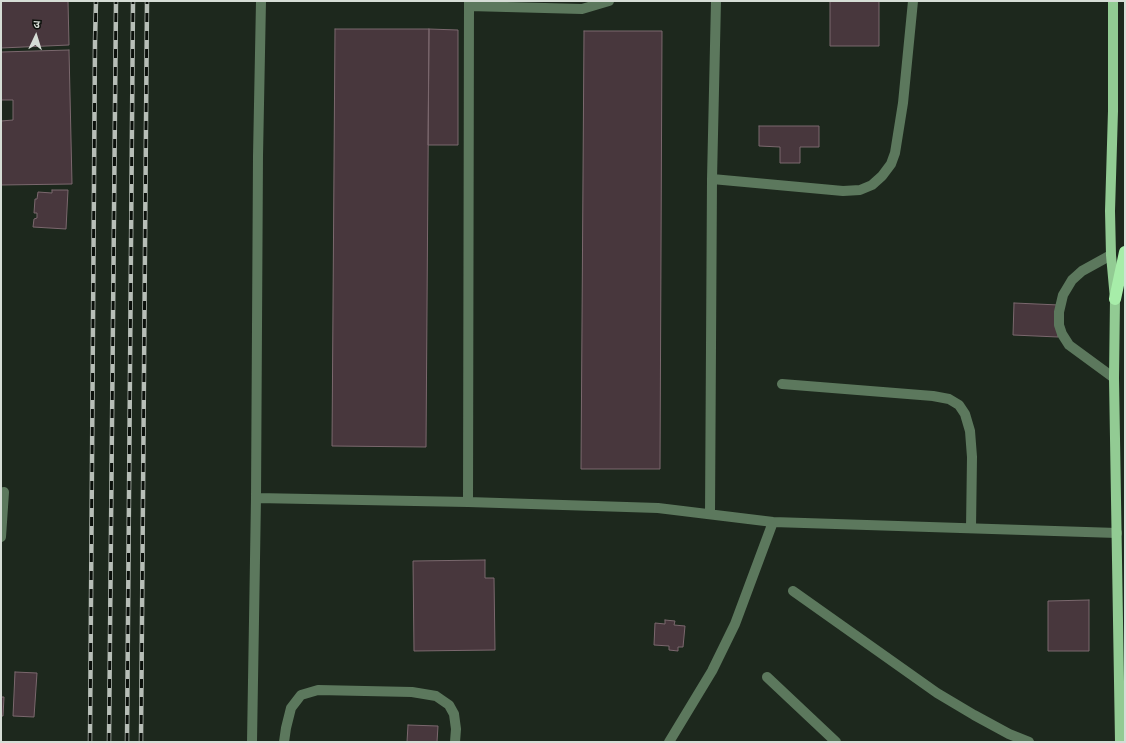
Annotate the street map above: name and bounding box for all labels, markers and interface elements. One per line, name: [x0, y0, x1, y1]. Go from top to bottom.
north arrow: [16, 16, 56, 56]
text: उ: [33, 18, 40, 30]

